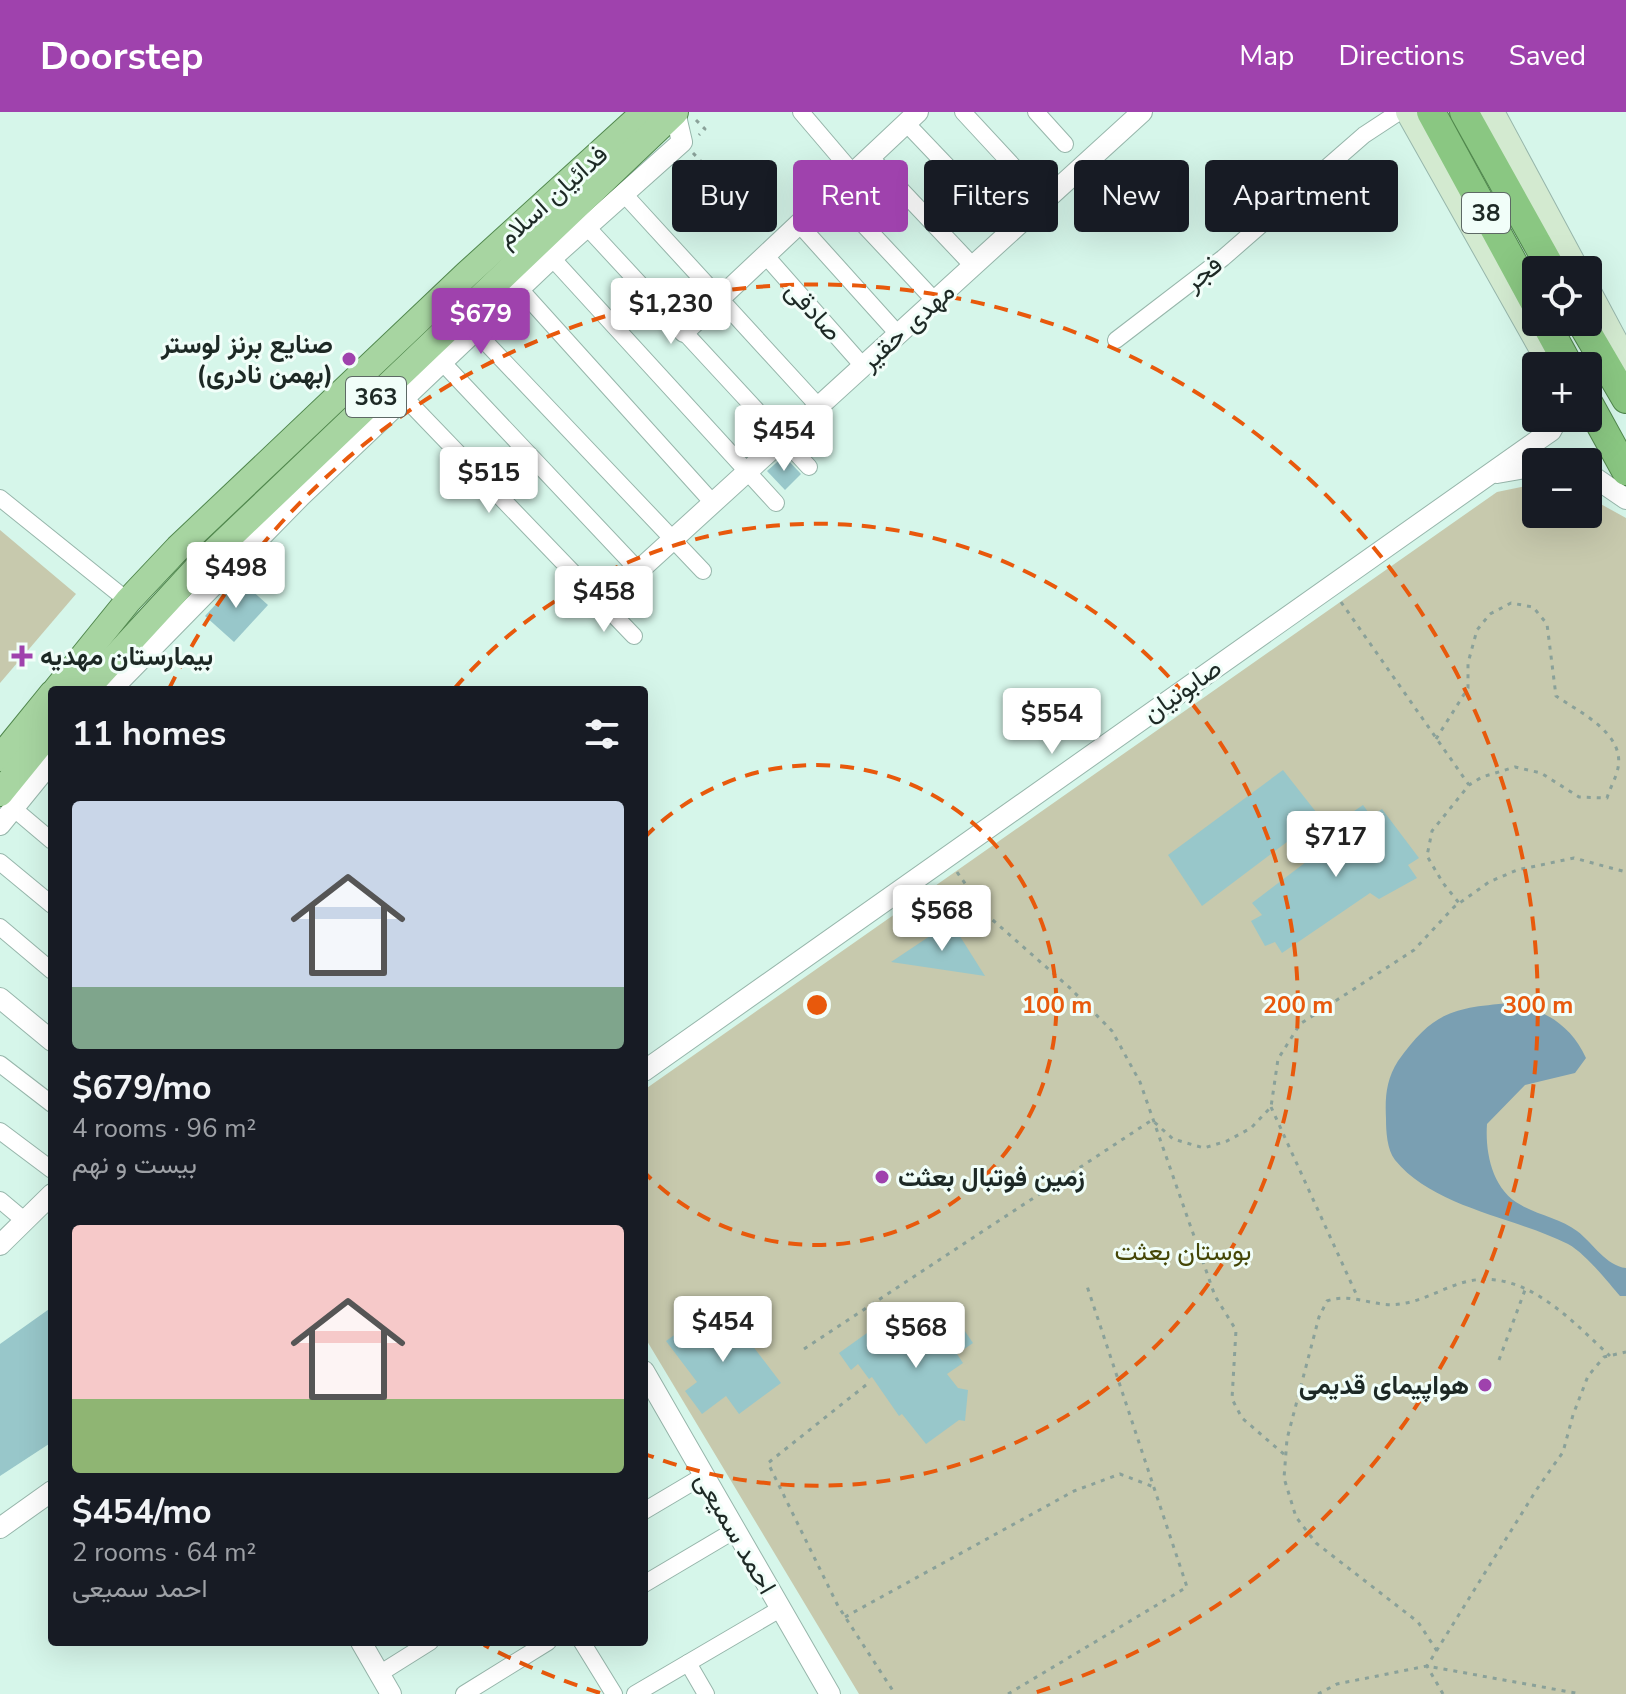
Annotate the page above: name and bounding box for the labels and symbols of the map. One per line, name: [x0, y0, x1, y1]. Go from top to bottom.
street label: فدائیان اسلام: [489, 137, 615, 256]
road number: 38: [1462, 193, 1510, 233]
street label: فجر: [1176, 247, 1230, 300]
street label: صادقی: [777, 274, 850, 349]
street label: مهدی حقیر: [852, 274, 962, 379]
pin: $1,230: [606, 278, 736, 346]
pin: $679: [434, 288, 528, 356]
place label: صنایع برنز لوستر (بهمن نادری): [160, 327, 333, 392]
marker: صنایع برنز لوستر (بهمن نادری): [340, 350, 358, 368]
road number: 363: [346, 377, 406, 417]
pin: $454: [737, 405, 831, 473]
pin: $515: [442, 447, 536, 515]
pin: $498: [189, 542, 283, 610]
pin: $458: [557, 566, 651, 634]
place label: بیمارستان مهدیه: [40, 639, 213, 674]
marker: بیمارستان مهدیه: [11, 645, 33, 667]
street label: صابونیان: [1136, 651, 1229, 730]
pin: $554: [1005, 688, 1099, 756]
pin: $717: [1289, 811, 1383, 879]
pin: $568: [895, 885, 989, 953]
text: 100 m: [1022, 989, 1092, 1021]
text: 200 m: [1263, 989, 1333, 1021]
text: 300 m: [1503, 989, 1573, 1021]
centre of rings: [803, 991, 831, 1019]
place label: زمین فوتبال بعثت: [898, 1160, 1085, 1195]
marker: زمین فوتبال بعثت: [873, 1168, 891, 1186]
park label: بوستان بعثت: [1115, 1234, 1251, 1269]
pin: $454: [676, 1296, 770, 1364]
pin: $568: [869, 1302, 963, 1370]
place label: هواپیمای قدیمی: [1299, 1368, 1469, 1403]
marker: هواپیمای قدیمی: [1476, 1376, 1494, 1394]
street label: احمد سمیعی: [687, 1466, 785, 1601]

